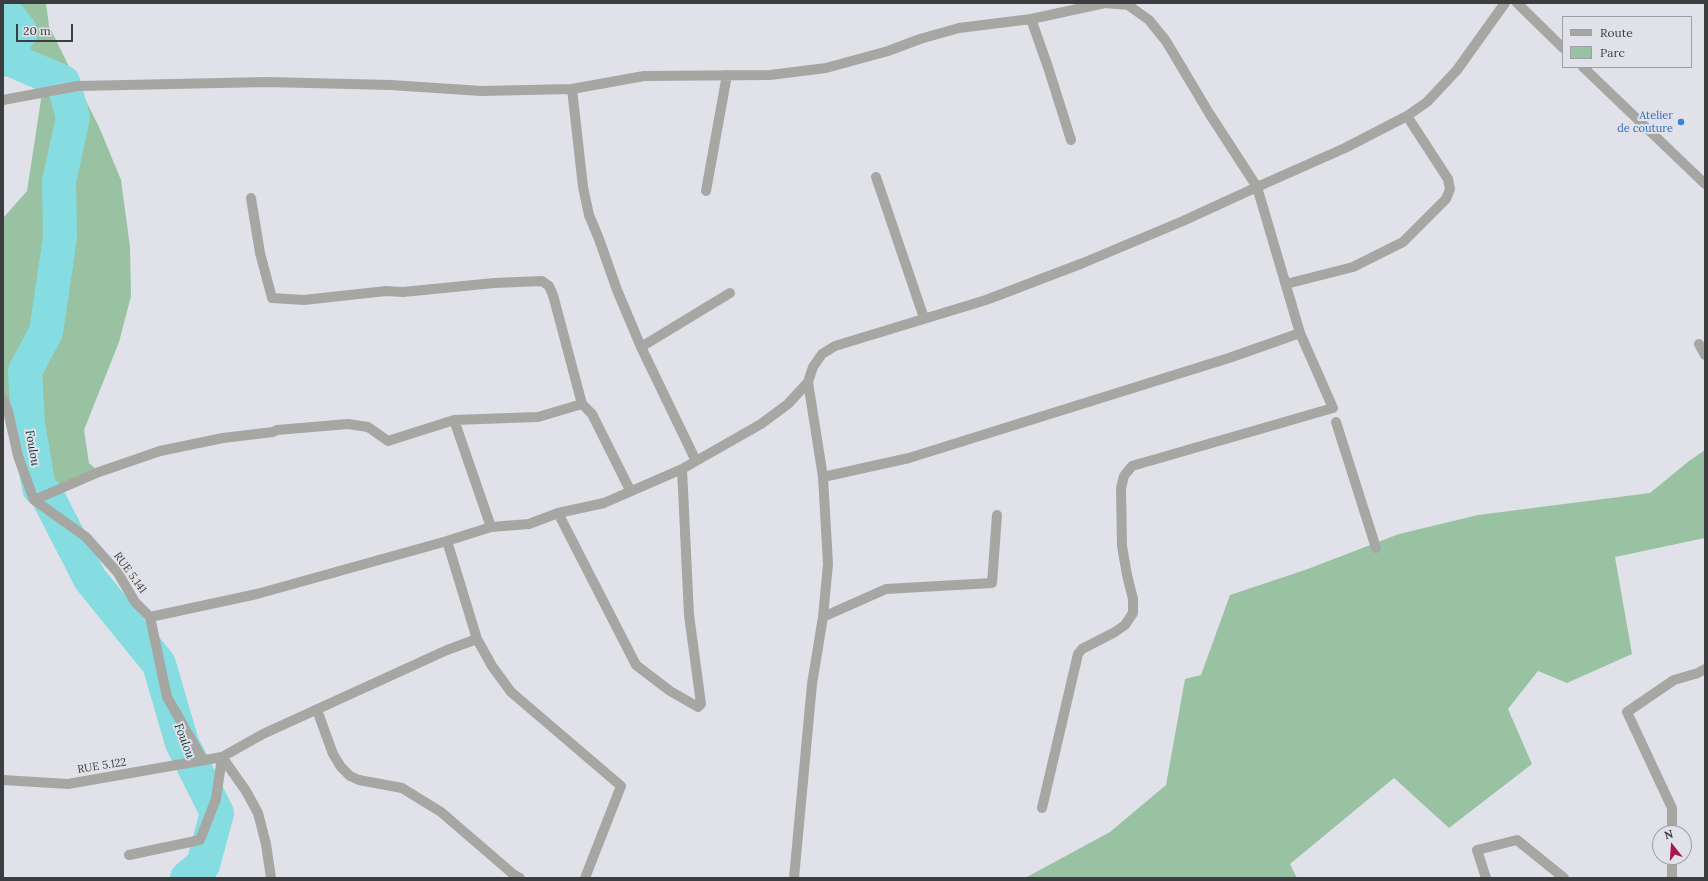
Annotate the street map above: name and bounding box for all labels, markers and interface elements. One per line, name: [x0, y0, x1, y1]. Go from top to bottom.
scale bar: [18, 16, 75, 42]
legend: [1562, 16, 1692, 68]
text: 20 m: [23, 23, 51, 38]
text: Route: [1600, 25, 1633, 40]
text: Parc: [1600, 45, 1625, 60]
place label: Atelier de couture: [1617, 109, 1673, 135]
marker: Atelier de couture: [1676, 117, 1686, 127]
water label: Foulou: [22, 429, 42, 467]
street label: RUE 5.141: [111, 550, 149, 596]
water label: Foulou: [171, 721, 197, 761]
street label: RUE 5.122: [77, 756, 127, 776]
north arrow: [1652, 825, 1692, 865]
text: N: [1663, 827, 1675, 842]

